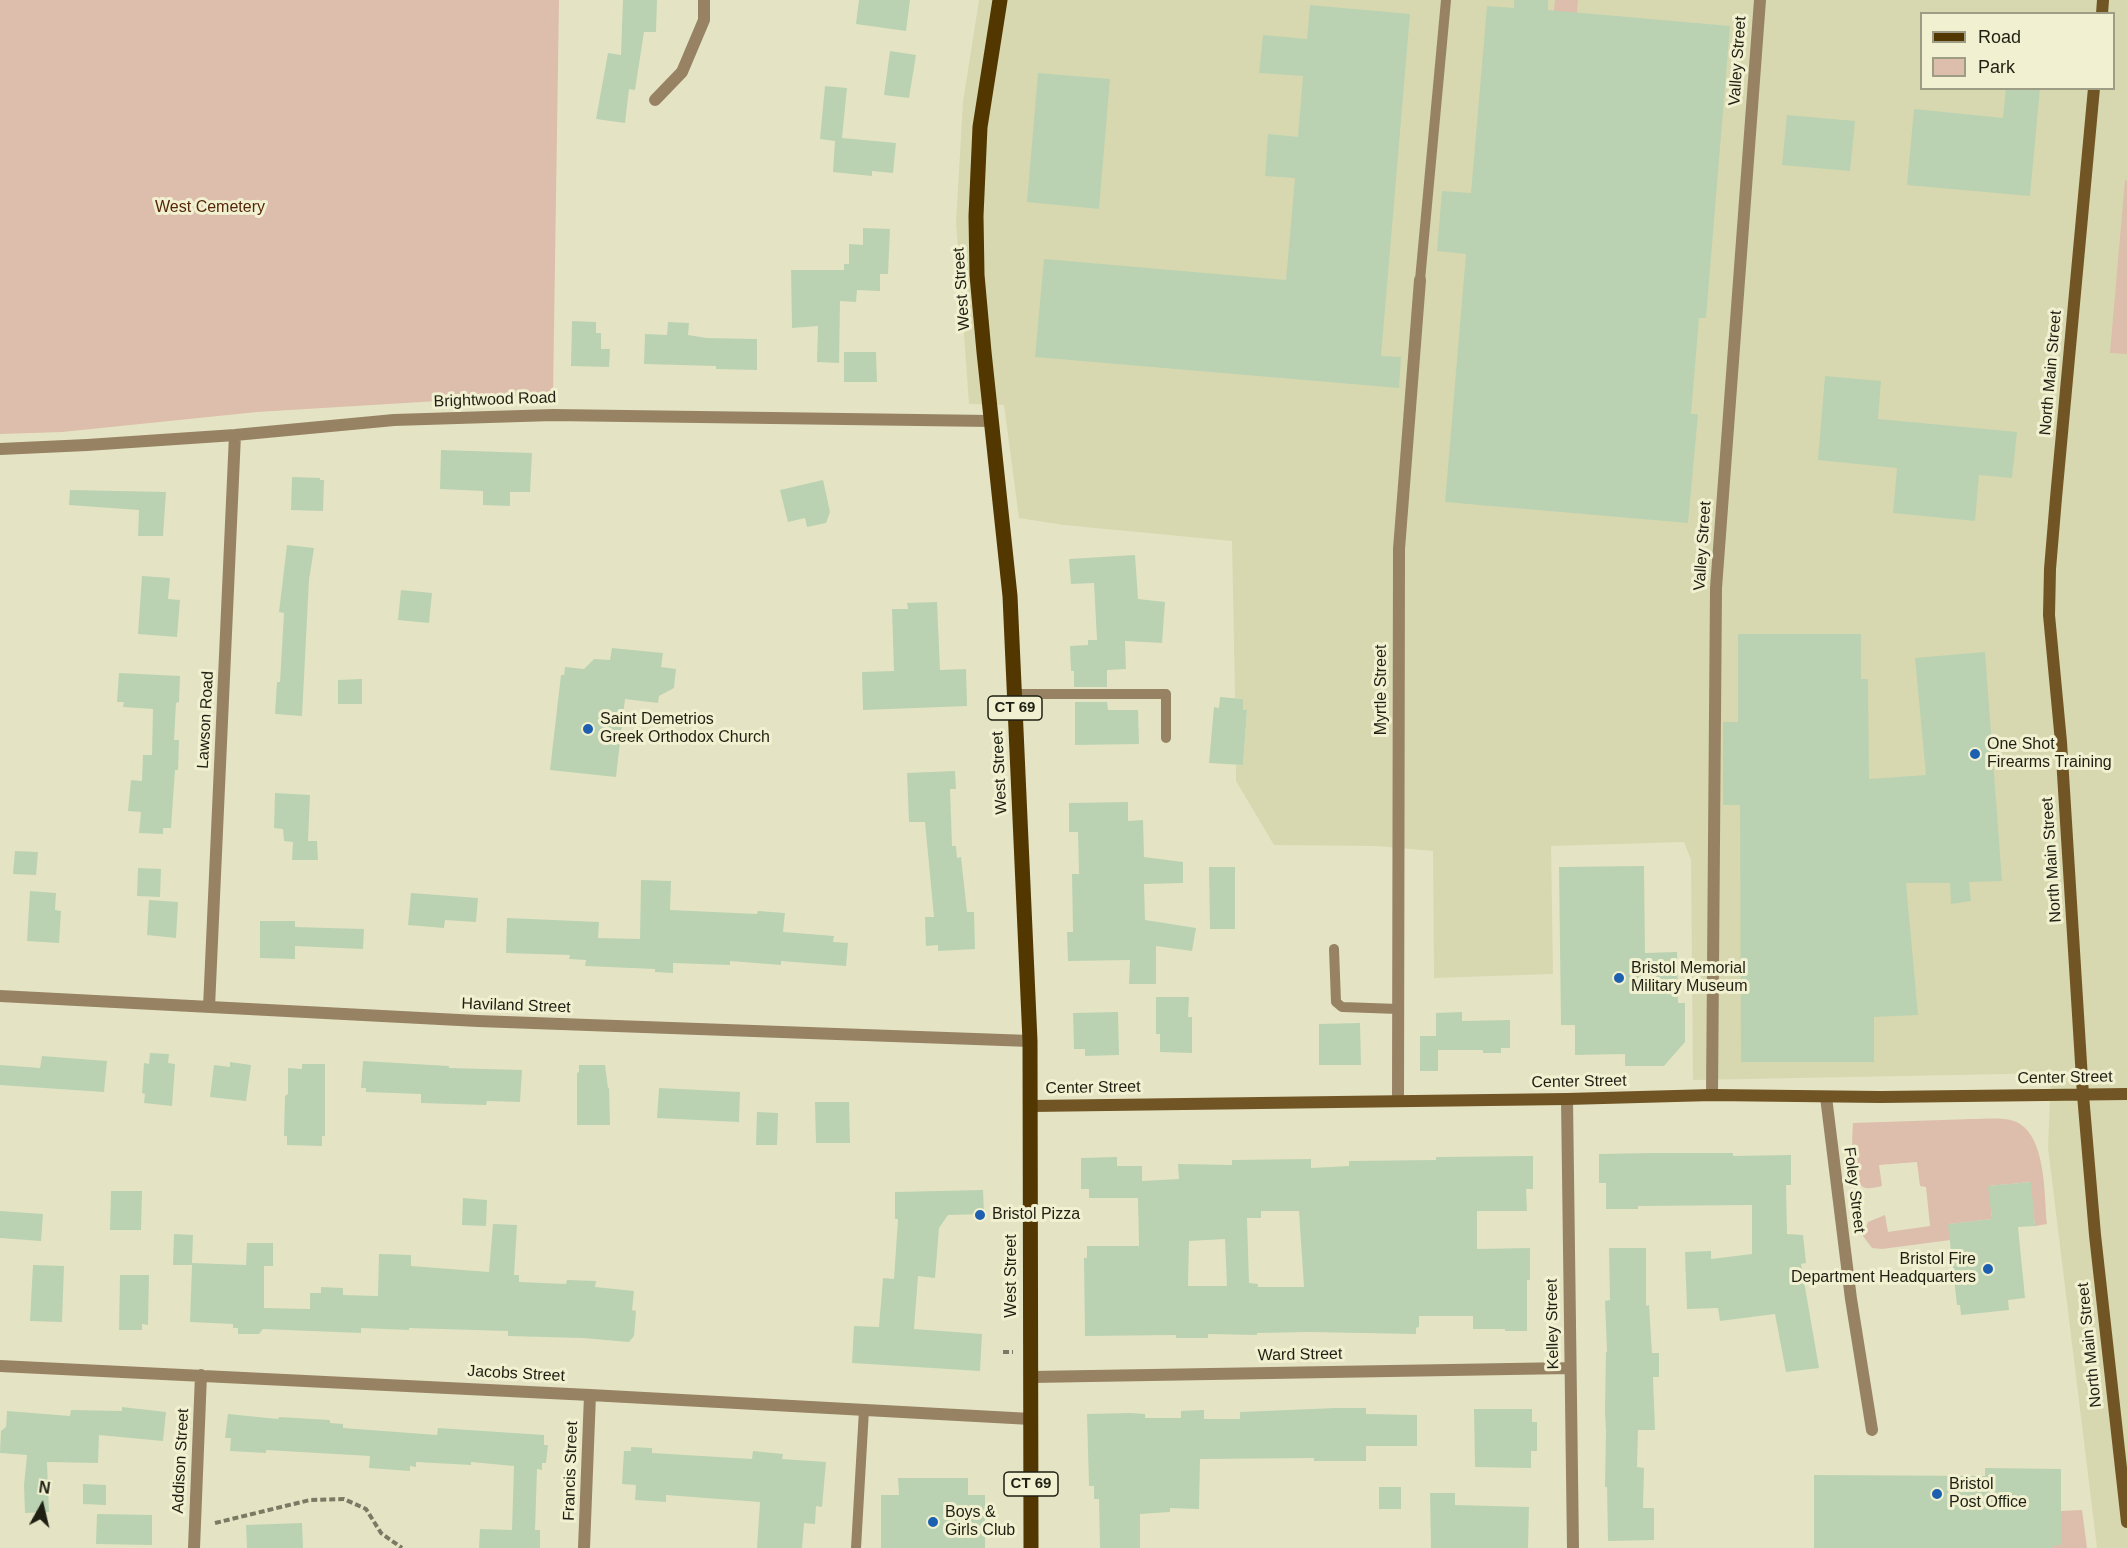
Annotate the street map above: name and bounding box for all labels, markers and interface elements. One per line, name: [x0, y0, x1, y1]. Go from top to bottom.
legend: [1920, 12, 2115, 90]
street label: Valley Street: [1725, 16, 1751, 106]
text: Road: [1978, 27, 2021, 47]
text: Park: [1978, 57, 2015, 77]
park label: West Cemetery: [155, 198, 265, 218]
street label: West Street: [950, 247, 974, 331]
street label: North Main Street: [2036, 310, 2066, 436]
street label: Brightwood Road: [433, 388, 557, 412]
street label: Valley Street: [1690, 501, 1716, 591]
street label: Myrtle Street: [1372, 645, 1392, 735]
street label: Lawson Road: [194, 671, 218, 769]
road number: CT 69: [988, 696, 1042, 720]
place label: Saint Demetrios Greek Orthodox Church: [600, 710, 770, 748]
marker: Saint Demetrios Greek Orthodox Church: [581, 722, 595, 736]
street label: West Street: [988, 731, 1012, 815]
place label: One Shot Firearms Training: [1987, 735, 2112, 773]
marker: One Shot Firearms Training: [1968, 747, 1982, 761]
street label: North Main Street: [2038, 797, 2066, 923]
place label: Bristol Memorial Military Museum: [1631, 959, 1747, 997]
marker: Bristol Memorial Military Museum: [1612, 971, 1626, 985]
street label: Haviland Street: [461, 994, 571, 1018]
street label: Center Street: [2017, 1068, 2113, 1088]
street label: Center Street: [1531, 1072, 1627, 1092]
street label: Center Street: [1045, 1078, 1141, 1098]
street label: Foley Street: [1839, 1146, 1869, 1234]
place label: Bristol Pizza: [992, 1205, 1080, 1225]
marker: Bristol Pizza: [973, 1208, 987, 1222]
street label: West Street: [1002, 1234, 1022, 1318]
place label: Bristol Fire Department Headquarters: [1791, 1250, 1976, 1288]
marker: Bristol Fire Department Headquarters: [1981, 1262, 1995, 1276]
street label: Kelley Street: [1543, 1278, 1563, 1370]
street label: North Main Street: [2074, 1282, 2106, 1408]
street label: Ward Street: [1257, 1345, 1343, 1365]
street label: Jacobs Street: [467, 1362, 565, 1386]
street label: Addison Street: [169, 1408, 193, 1514]
street label: Francis Street: [560, 1421, 582, 1521]
road number: CT 69: [1004, 1472, 1058, 1496]
place label: Bristol Post Office: [1949, 1475, 2027, 1513]
north arrow: [12, 1476, 72, 1536]
text: N: [38, 1478, 51, 1497]
marker: Bristol Post Office: [1930, 1487, 1944, 1501]
place label: Boys & Girls Club: [945, 1503, 1015, 1541]
marker: Boys & Girls Club: [926, 1515, 940, 1529]

